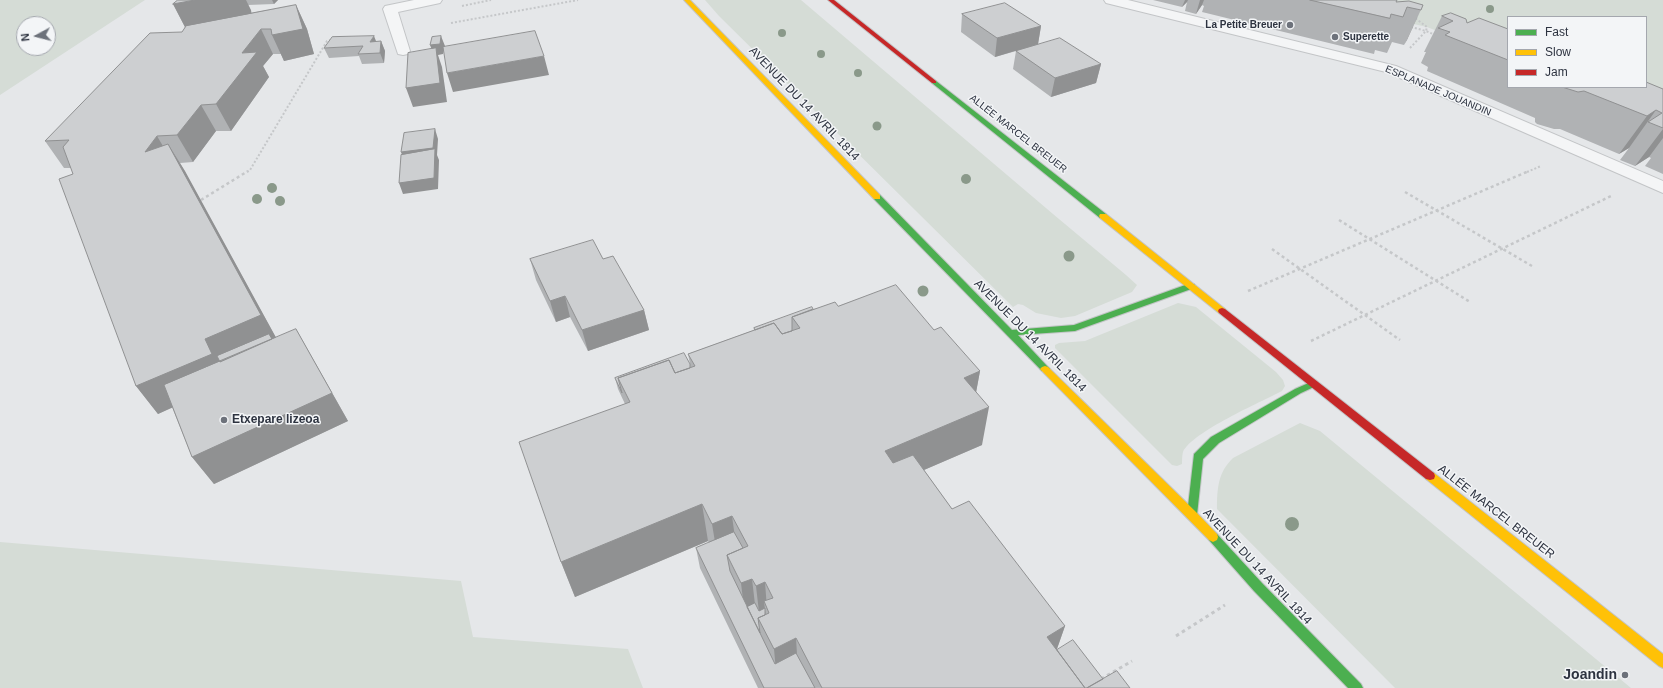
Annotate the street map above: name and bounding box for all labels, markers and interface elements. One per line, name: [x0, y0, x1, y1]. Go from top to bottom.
north arrow: [16, 16, 56, 56]
legend: [1507, 16, 1647, 88]
place label: La Petite Breuer: [1205, 19, 1282, 31]
marker: La Petite Breuer: [1285, 20, 1295, 30]
text: Fast: [1545, 25, 1568, 39]
place label: Superette: [1343, 31, 1389, 43]
marker: Superette: [1330, 32, 1340, 42]
text: N: [19, 33, 32, 42]
street label: AVENUE DU 14 AVRIL 1814: [746, 44, 862, 164]
text: Slow: [1545, 45, 1571, 59]
street label: ESPLANADE JOUANDIN: [1383, 63, 1493, 119]
text: Jam: [1545, 65, 1568, 79]
street label: ALLÉE MARCEL BREUER: [967, 92, 1069, 176]
street label: AVENUE DU 14 AVRIL 1814: [971, 277, 1089, 395]
place label: Etxepare lizeoa: [232, 413, 319, 427]
marker: Etxepare lizeoa: [219, 415, 229, 425]
street label: ALLÉE MARCEL BREUER: [1435, 462, 1557, 562]
street label: AVENUE DU 14 AVRIL 1814: [1200, 506, 1314, 628]
place label: Joandin: [1563, 667, 1617, 683]
marker: Joandin: [1620, 670, 1630, 680]

